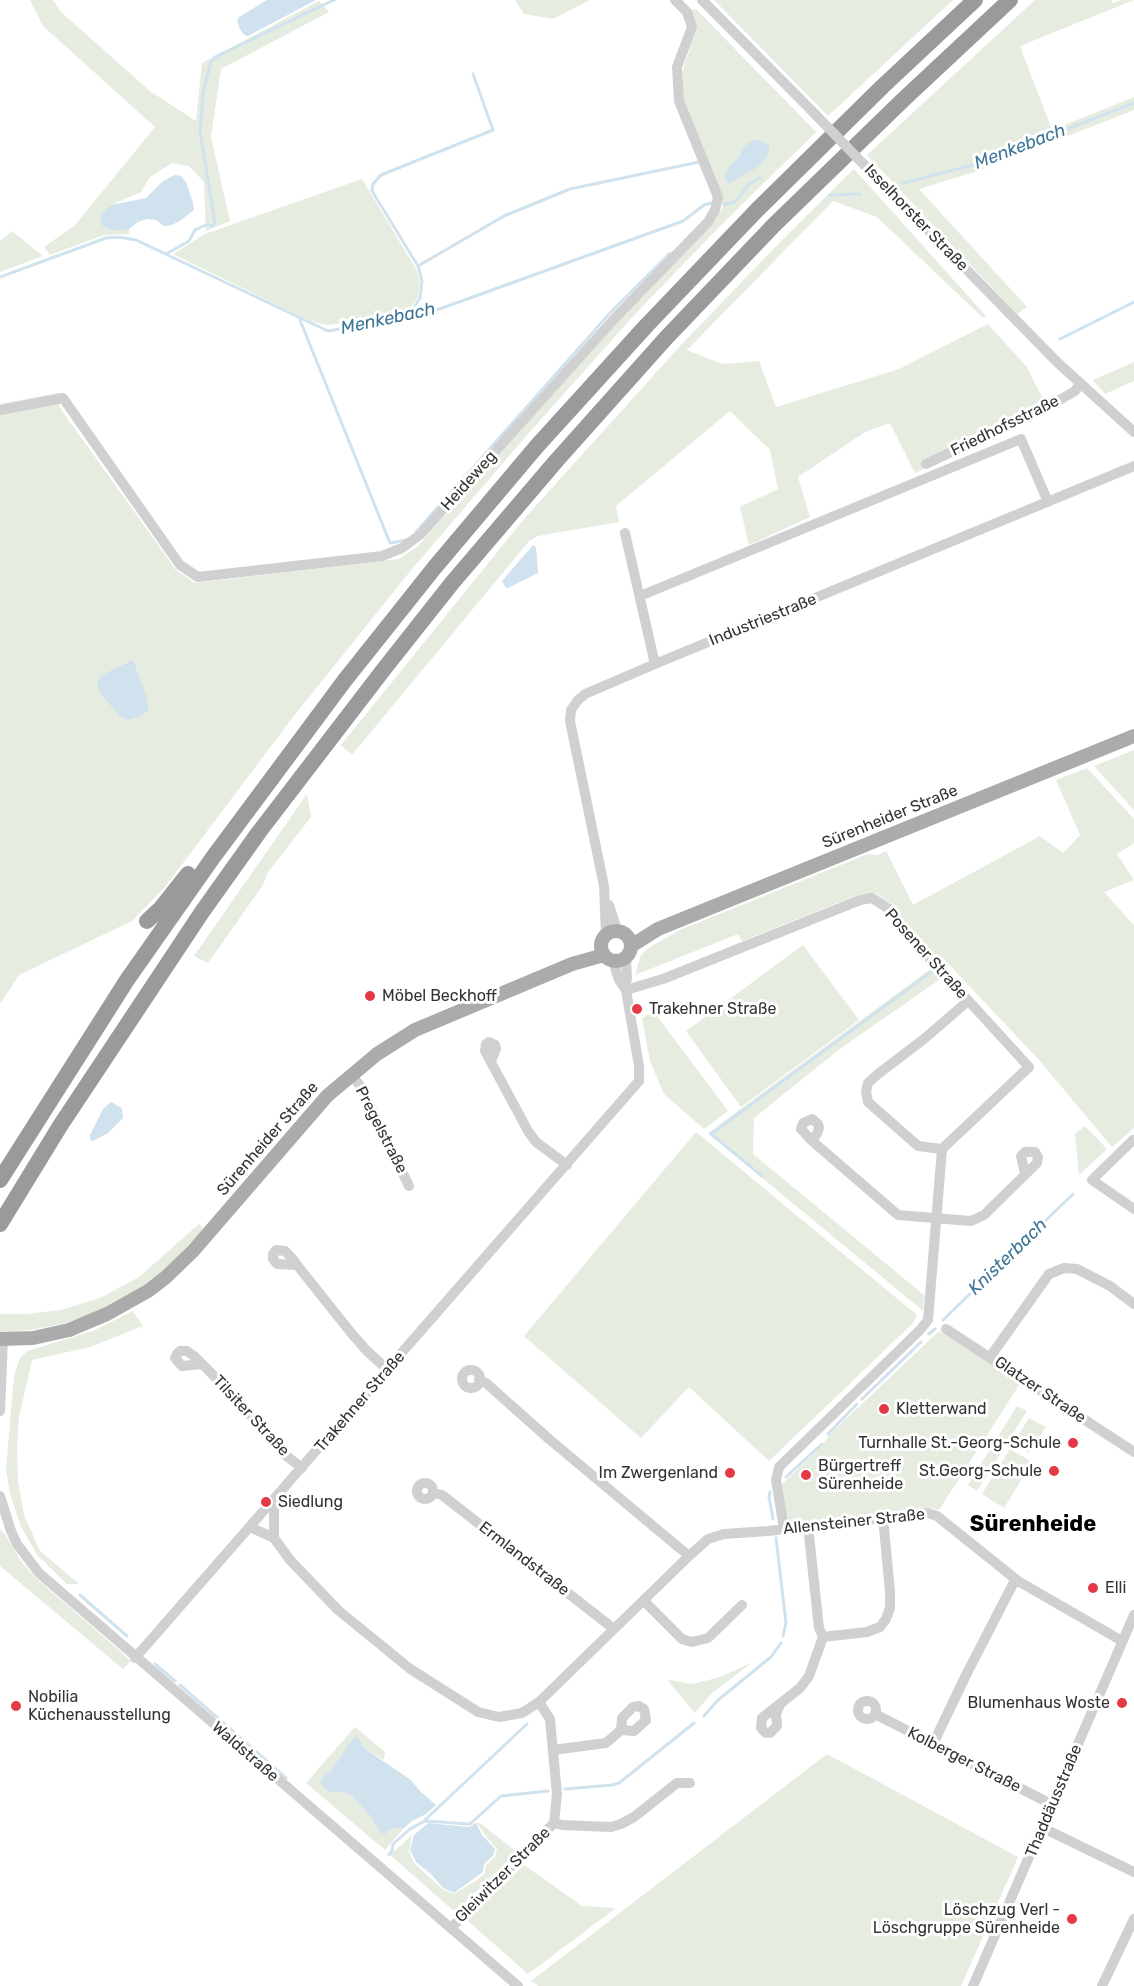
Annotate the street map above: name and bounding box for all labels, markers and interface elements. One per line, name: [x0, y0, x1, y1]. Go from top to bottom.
water label: Menkebach: [971, 120, 1069, 174]
street label: Isselhorster Straße: [860, 161, 972, 275]
water label: Menkebach: [339, 298, 437, 340]
street label: Friedhofsstraße: [948, 391, 1062, 461]
street label: Heideweg: [437, 447, 501, 515]
street label: Industriestraße: [707, 590, 819, 650]
street label: Sürenheider Straße: [819, 781, 961, 853]
street label: Posener Straße: [881, 905, 971, 1003]
place label: Möbel Beckhoff: [382, 986, 497, 1006]
marker: Möbel Beckhoff: [363, 989, 377, 1003]
place label: Trakehner Straße: [649, 999, 776, 1019]
marker: Trakehner Straße: [630, 1002, 644, 1016]
street label: Sürenheider Straße: [213, 1078, 323, 1200]
street label: Pregelstraße: [351, 1083, 411, 1177]
water label: Knisterbach: [964, 1214, 1052, 1300]
street label: Trakehner Straße: [311, 1348, 409, 1456]
street label: Glatzer Straße: [991, 1352, 1089, 1428]
street label: Tilsiter Straße: [209, 1372, 293, 1460]
place label: Kletterwand: [896, 1399, 987, 1419]
marker: Kletterwand: [877, 1402, 891, 1416]
place label: Turnhalle St.-Georg-Schule: [858, 1433, 1061, 1453]
marker: Turnhalle St.-Georg-Schule: [1066, 1436, 1080, 1450]
place label: Bürgertreff Sürenheide: [818, 1456, 903, 1494]
place label: St.Georg-Schule: [919, 1461, 1042, 1481]
place label: Im Zwergenland: [599, 1463, 718, 1483]
marker: St.Georg-Schule: [1047, 1464, 1061, 1478]
marker: Im Zwergenland: [723, 1466, 737, 1480]
marker: Bürgertreff Sürenheide: [799, 1468, 813, 1482]
place label: Siedlung: [278, 1492, 343, 1512]
marker: Siedlung: [259, 1495, 273, 1509]
street label: Allensteiner Straße: [782, 1505, 926, 1539]
district label: Sürenheide: [970, 1512, 1096, 1538]
street label: Ermlandstraße: [475, 1518, 573, 1600]
place label: Elli: [1105, 1578, 1126, 1598]
marker: Elli: [1086, 1581, 1100, 1595]
place label: Nobilia Küchenausstellung: [28, 1687, 171, 1725]
place label: Blumenhaus Woste: [968, 1693, 1110, 1713]
marker: Blumenhaus Woste: [1115, 1696, 1129, 1710]
marker: Nobilia Küchenausstellung: [9, 1699, 23, 1713]
street label: Waldstraße: [208, 1718, 282, 1786]
street label: Kolberger Straße: [904, 1723, 1024, 1797]
street label: Thaddäusstraße: [1022, 1742, 1086, 1860]
street label: Gleiwitzer Straße: [451, 1823, 555, 1927]
place label: Löschzug Verl - Löschgruppe Sürenheide: [873, 1900, 1060, 1938]
marker: Löschzug Verl - Löschgruppe Sürenheide: [1065, 1912, 1079, 1926]

